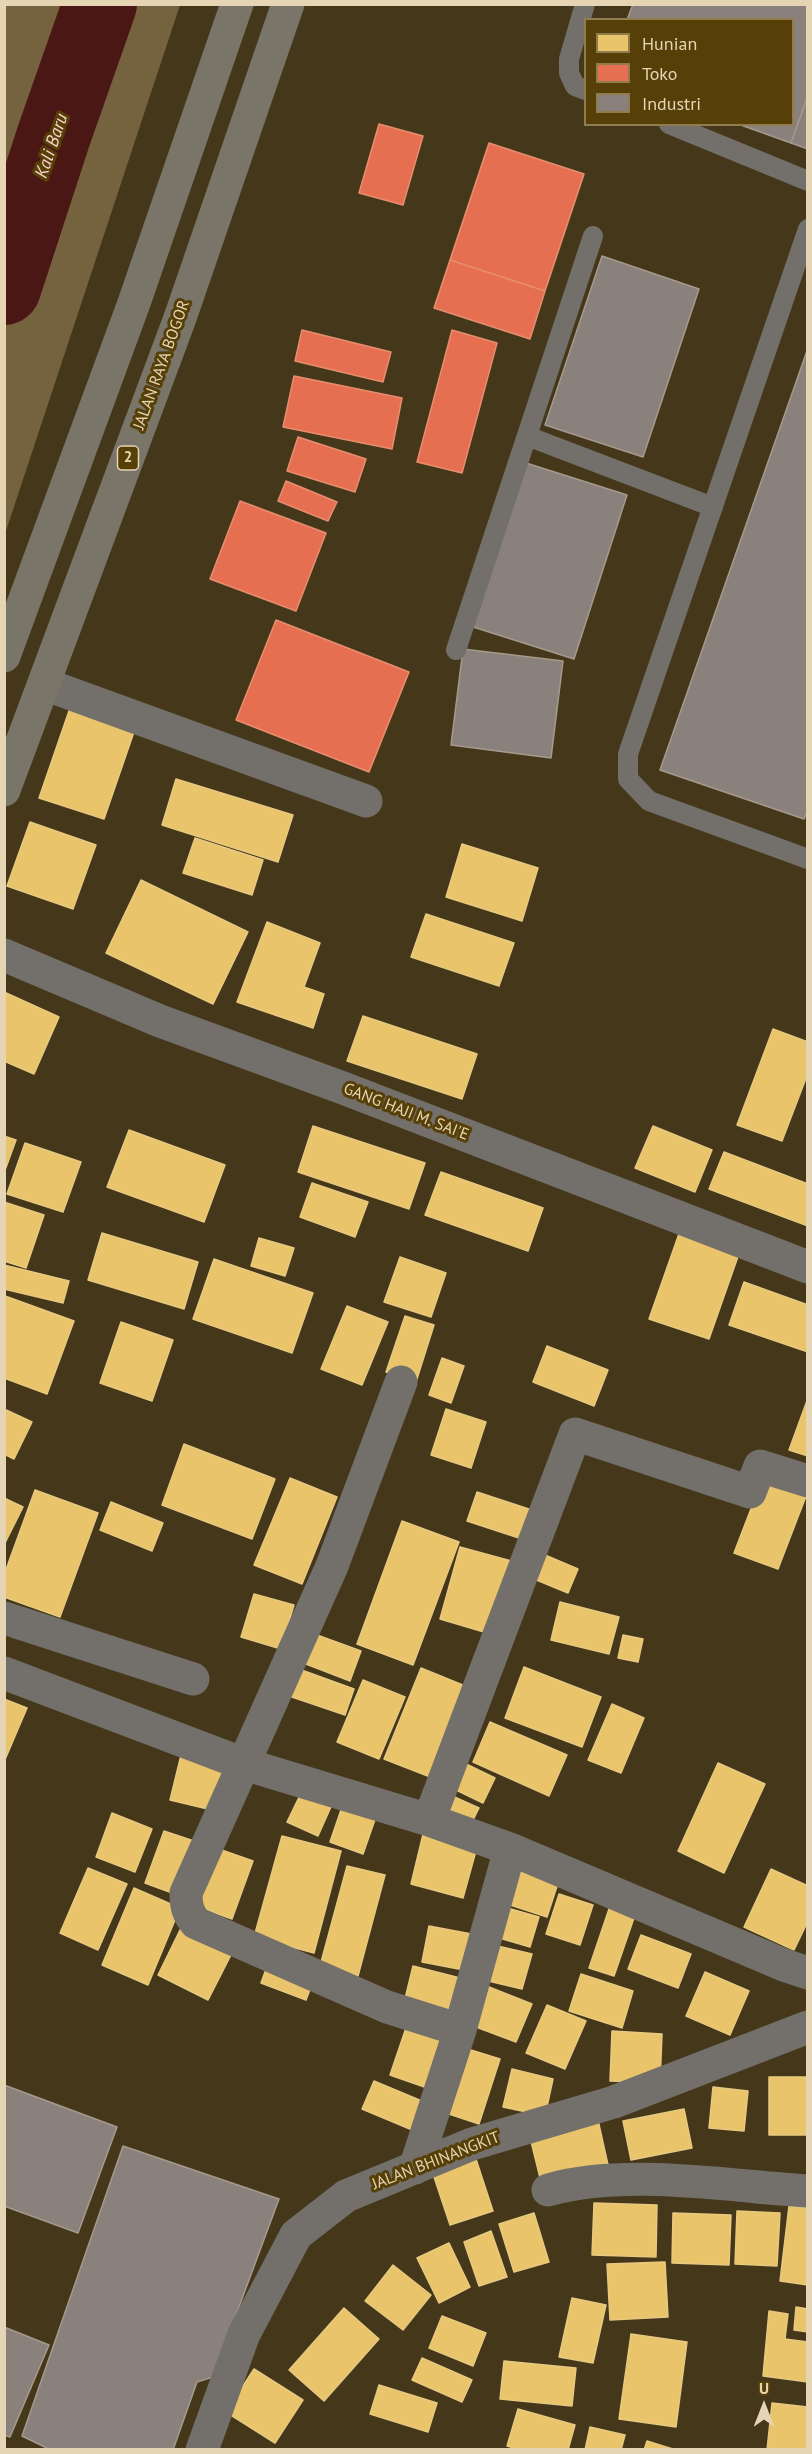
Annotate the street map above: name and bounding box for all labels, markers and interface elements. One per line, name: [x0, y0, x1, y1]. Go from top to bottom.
legend: [584, 18, 794, 126]
text: Hunian: [642, 32, 697, 55]
text: Toko: [642, 62, 677, 85]
text: Industri: [642, 92, 701, 115]
water label: Kali Baru: [31, 111, 73, 181]
street label: JALAN RAYA BOGOR: [130, 298, 194, 432]
road number: 2: [118, 446, 138, 470]
street label: GANG HAJI M. SAI'E: [341, 1079, 471, 1145]
street label: JALAN BHINANGKIT: [369, 2128, 503, 2194]
north arrow: [734, 2376, 794, 2436]
text: U: [759, 2378, 769, 2398]

